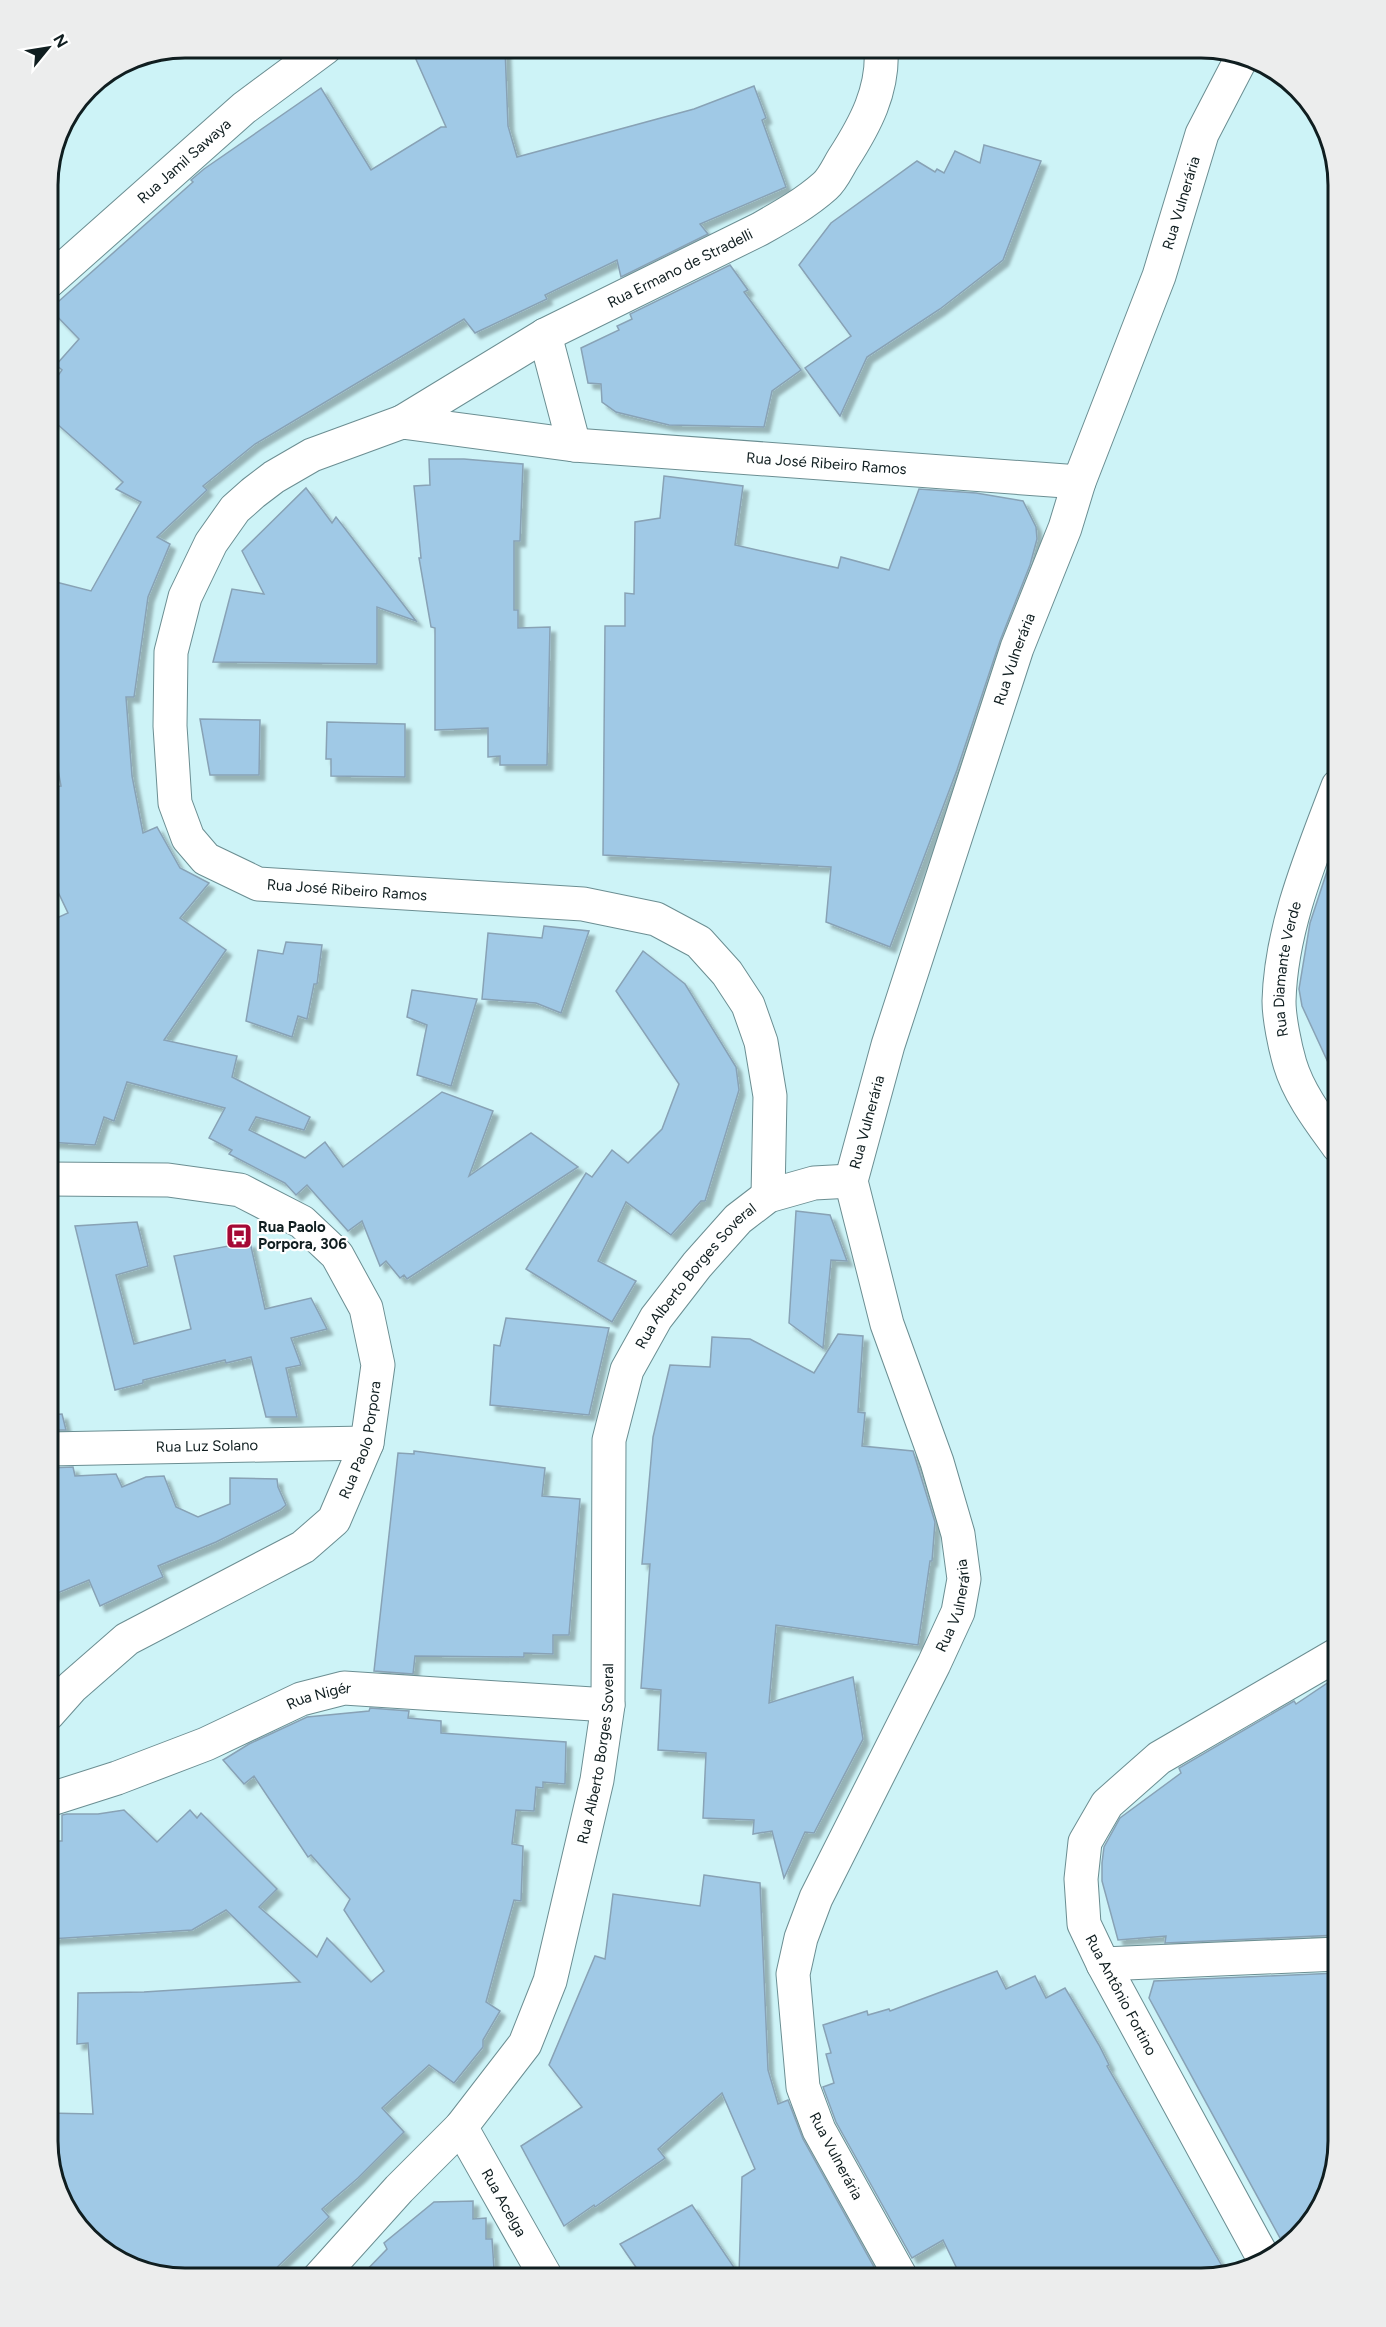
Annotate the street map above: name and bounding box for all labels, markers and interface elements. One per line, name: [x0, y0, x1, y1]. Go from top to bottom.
north arrow: [18, 18, 78, 78]
text: N: [49, 31, 72, 51]
street label: Rua Jamil Sawaya: [134, 115, 235, 207]
street label: Rua Vulnerária: [1158, 154, 1204, 252]
street label: Rua Ermano de Stradelli: [604, 225, 756, 312]
street label: Rua José Ribeiro Ramos: [746, 449, 907, 478]
street label: Rua Vulnerária: [990, 610, 1039, 708]
street label: Rua José Ribeiro Ramos: [266, 875, 428, 905]
street label: Rua Diamante Verde: [1270, 899, 1305, 1038]
street label: Rua Vulnerária: [846, 1073, 888, 1171]
street label: Rua Alberto Borges Soveral: [632, 1199, 760, 1352]
place label: Rua Paolo Porpora, 306: [258, 1218, 347, 1253]
bus stop icon: Rua Paolo Porpora, 306: [224, 1221, 254, 1251]
street label: Rua Paolo Porpora: [335, 1380, 385, 1502]
street label: Rua Luz Solano: [156, 1436, 259, 1456]
street label: Rua Vulnerária: [932, 1558, 974, 1655]
street label: Rua Alberto Borges Soveral: [573, 1663, 617, 1846]
street label: Rua Nigér: [284, 1679, 352, 1714]
street label: Rua Antônio Fortino: [1082, 1931, 1161, 2059]
street label: Rua Vulnerária: [805, 2109, 867, 2203]
street label: Rua Acelga: [477, 2166, 530, 2240]

